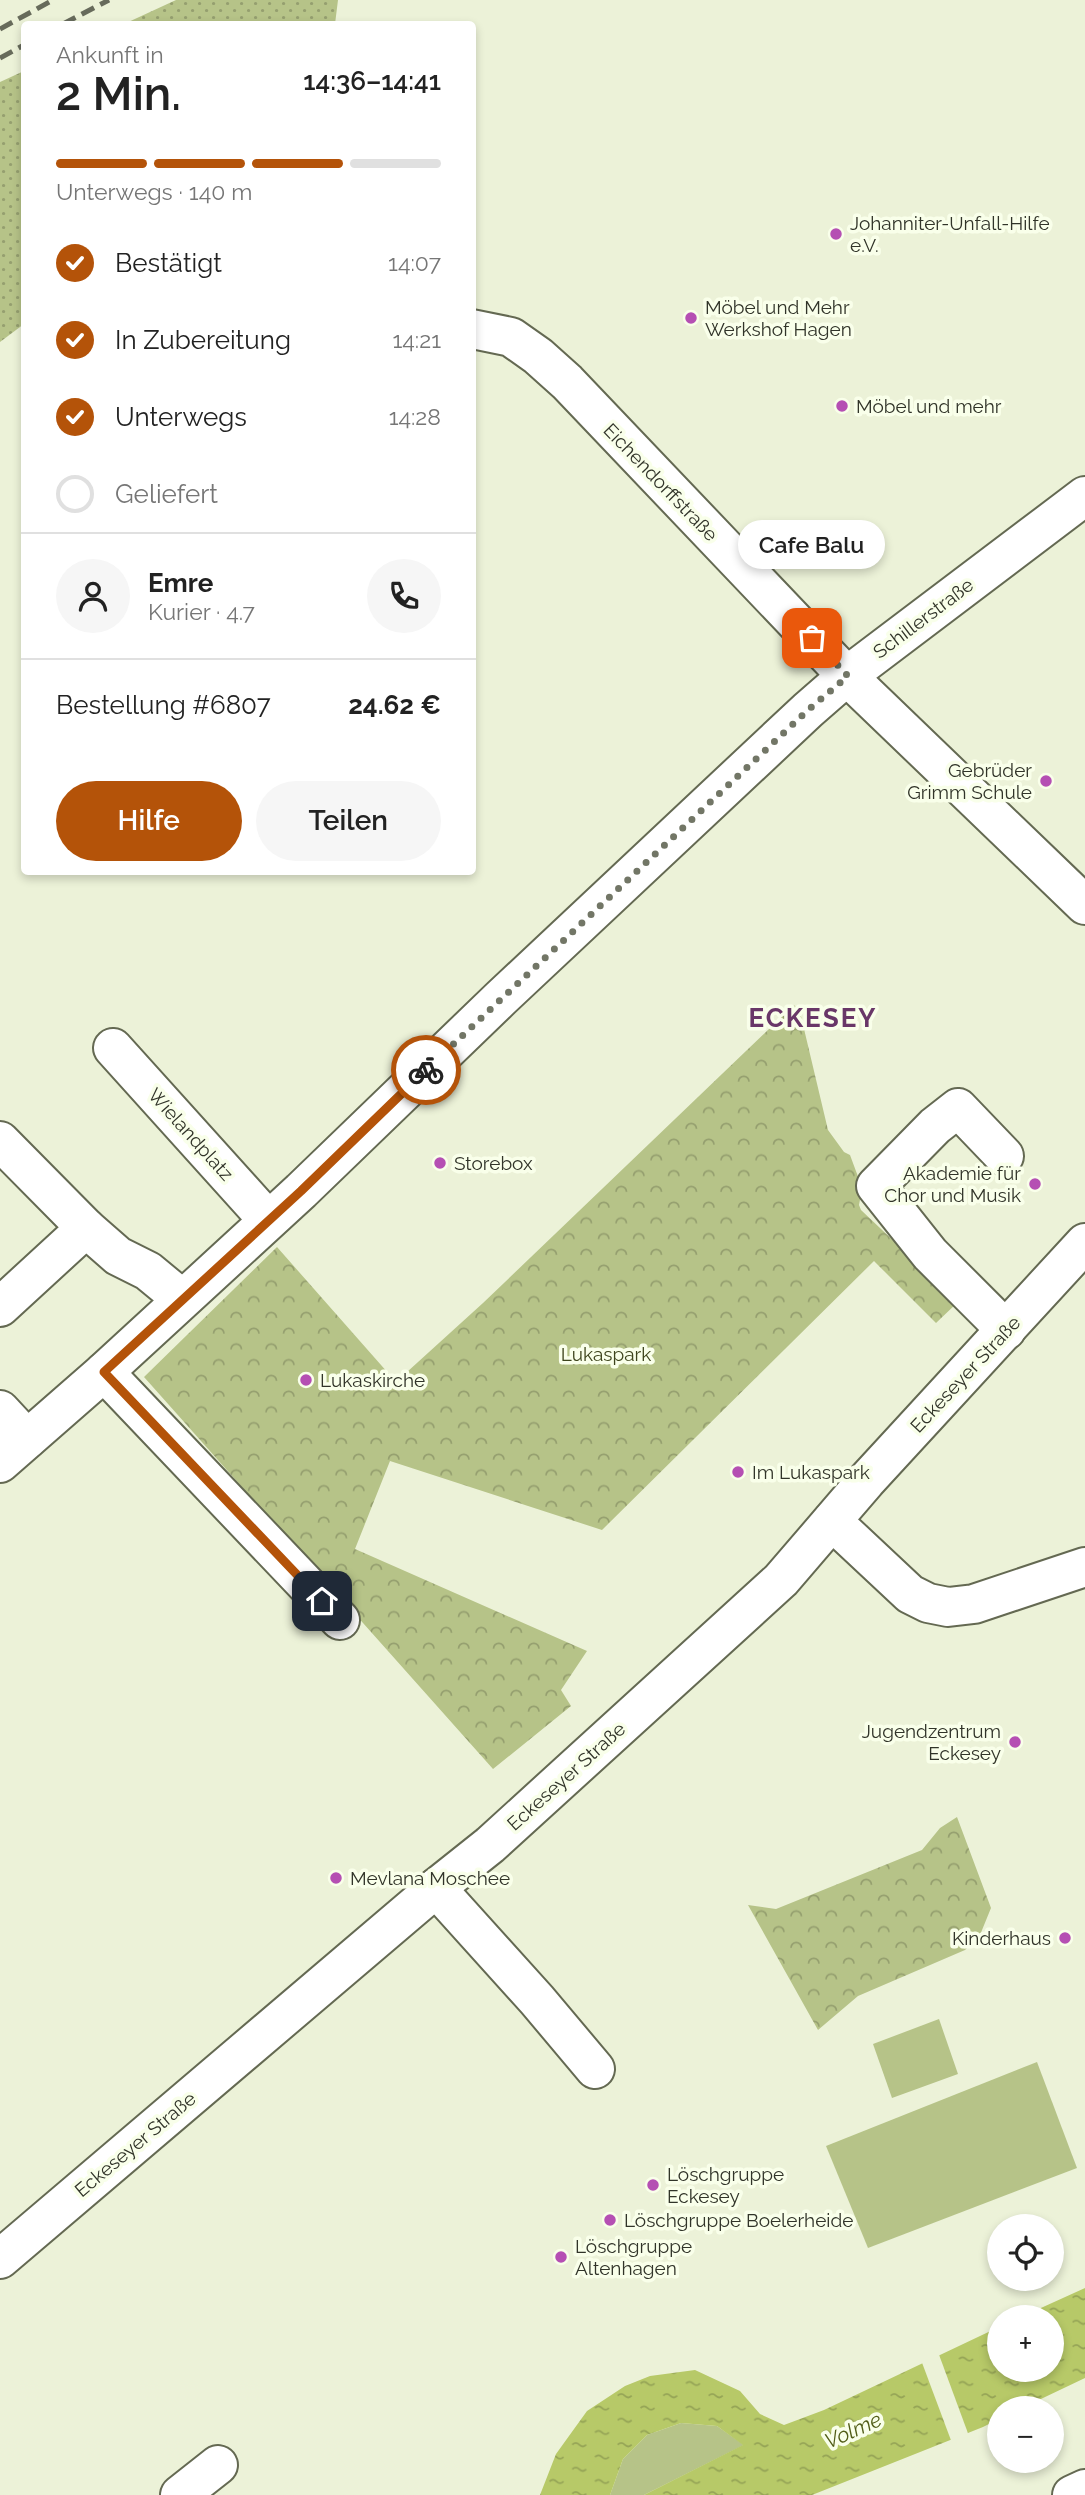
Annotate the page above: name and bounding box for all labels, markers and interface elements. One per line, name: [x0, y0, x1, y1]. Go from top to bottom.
text: Ankunft in: [56, 41, 164, 68]
text: 14:36–14:41: [303, 66, 441, 96]
text: 2 Min.: [56, 67, 181, 121]
text: Unterwegs · 140 m: [56, 178, 252, 205]
place label: Johanniter-Unfall-Hilfe e.V.: [850, 212, 1050, 256]
marker: Johanniter-Unfall-Hilfe e.V.: [828, 226, 844, 242]
icon: check: [56, 244, 94, 282]
text: Bestätigt: [115, 248, 222, 278]
text: 14:07: [388, 249, 441, 276]
place label: Möbel und Mehr Werkshof Hagen: [705, 296, 852, 340]
marker: Möbel und Mehr Werkshof Hagen: [683, 310, 699, 326]
icon: check: [56, 321, 94, 359]
text: In Zubereitung: [115, 325, 291, 355]
text: 14:21: [392, 326, 441, 353]
place label: Möbel und mehr: [856, 395, 1002, 417]
icon: check: [56, 398, 94, 436]
marker: Möbel und mehr: [834, 398, 850, 414]
text: Unterwegs: [115, 402, 247, 432]
text: 14:28: [389, 403, 441, 430]
street label: Eichendorffstraße: [599, 419, 723, 545]
text: Geliefert: [115, 479, 218, 509]
callout: Cafe Balu: [738, 519, 886, 568]
text: Cafe Balu: [759, 531, 864, 558]
button: person: [56, 559, 130, 633]
button: phone: [367, 559, 441, 633]
text: Emre: [148, 568, 213, 598]
street label: Schillerstraße: [869, 573, 977, 663]
text: Kurier · 4.7: [148, 598, 255, 625]
pin: [782, 608, 842, 668]
icon: bag: [793, 619, 831, 657]
text: Bestellung #6807: [56, 690, 271, 720]
text: 24.62 €: [348, 690, 441, 720]
place label: Gebrüder Grimm Schule: [907, 759, 1032, 803]
marker: Gebrüder Grimm Schule: [1038, 773, 1054, 789]
button: Hilfe: [56, 781, 242, 861]
button: Teilen: [256, 781, 441, 861]
district label: ECKESEY: [749, 1003, 877, 1033]
courier: [391, 1035, 461, 1105]
icon: bike: [407, 1051, 445, 1089]
street label: Wielandplatz: [144, 1083, 238, 1185]
place label: Storebox: [454, 1152, 533, 1174]
marker: Storebox: [432, 1155, 448, 1171]
place label: Akademie für Chor und Musik: [884, 1162, 1021, 1206]
marker: Akademie für Chor und Musik: [1027, 1176, 1043, 1192]
street label: Eckeseyer Straße: [905, 1311, 1025, 1437]
park label: Lukaspark: [561, 1343, 651, 1365]
place label: Lukaskirche: [320, 1369, 425, 1391]
marker: Lukaskirche: [298, 1372, 314, 1388]
place label: Im Lukaspark: [752, 1461, 870, 1483]
marker: Im Lukaspark: [730, 1464, 746, 1480]
pin: [292, 1571, 352, 1631]
icon: home: [303, 1582, 341, 1620]
street label: Eckeseyer Straße: [503, 1717, 629, 1835]
place label: Jugendzentrum Eckesey: [862, 1720, 1001, 1764]
marker: Jugendzentrum Eckesey: [1007, 1734, 1023, 1750]
place label: Mevlana Moschee: [350, 1867, 510, 1889]
marker: Mevlana Moschee: [328, 1870, 344, 1886]
place label: Kinderhaus: [952, 1927, 1051, 1949]
marker: Kinderhaus: [1057, 1930, 1073, 1946]
street label: Eckeseyer Straße: [70, 2087, 200, 2201]
place label: Löschgruppe Eckesey: [667, 2163, 784, 2207]
marker: Löschgruppe Eckesey: [645, 2177, 661, 2193]
place label: Löschgruppe Boelerheide: [624, 2209, 853, 2231]
marker: Löschgruppe Boelerheide: [602, 2212, 618, 2228]
map controls: [987, 2214, 1064, 2473]
button: locate: [987, 2214, 1064, 2291]
place label: Löschgruppe Altenhagen: [575, 2235, 692, 2279]
marker: Löschgruppe Altenhagen: [553, 2249, 569, 2265]
button: +: [987, 2305, 1064, 2382]
button: −: [987, 2396, 1064, 2473]
water label: Volme: [821, 2406, 885, 2454]

